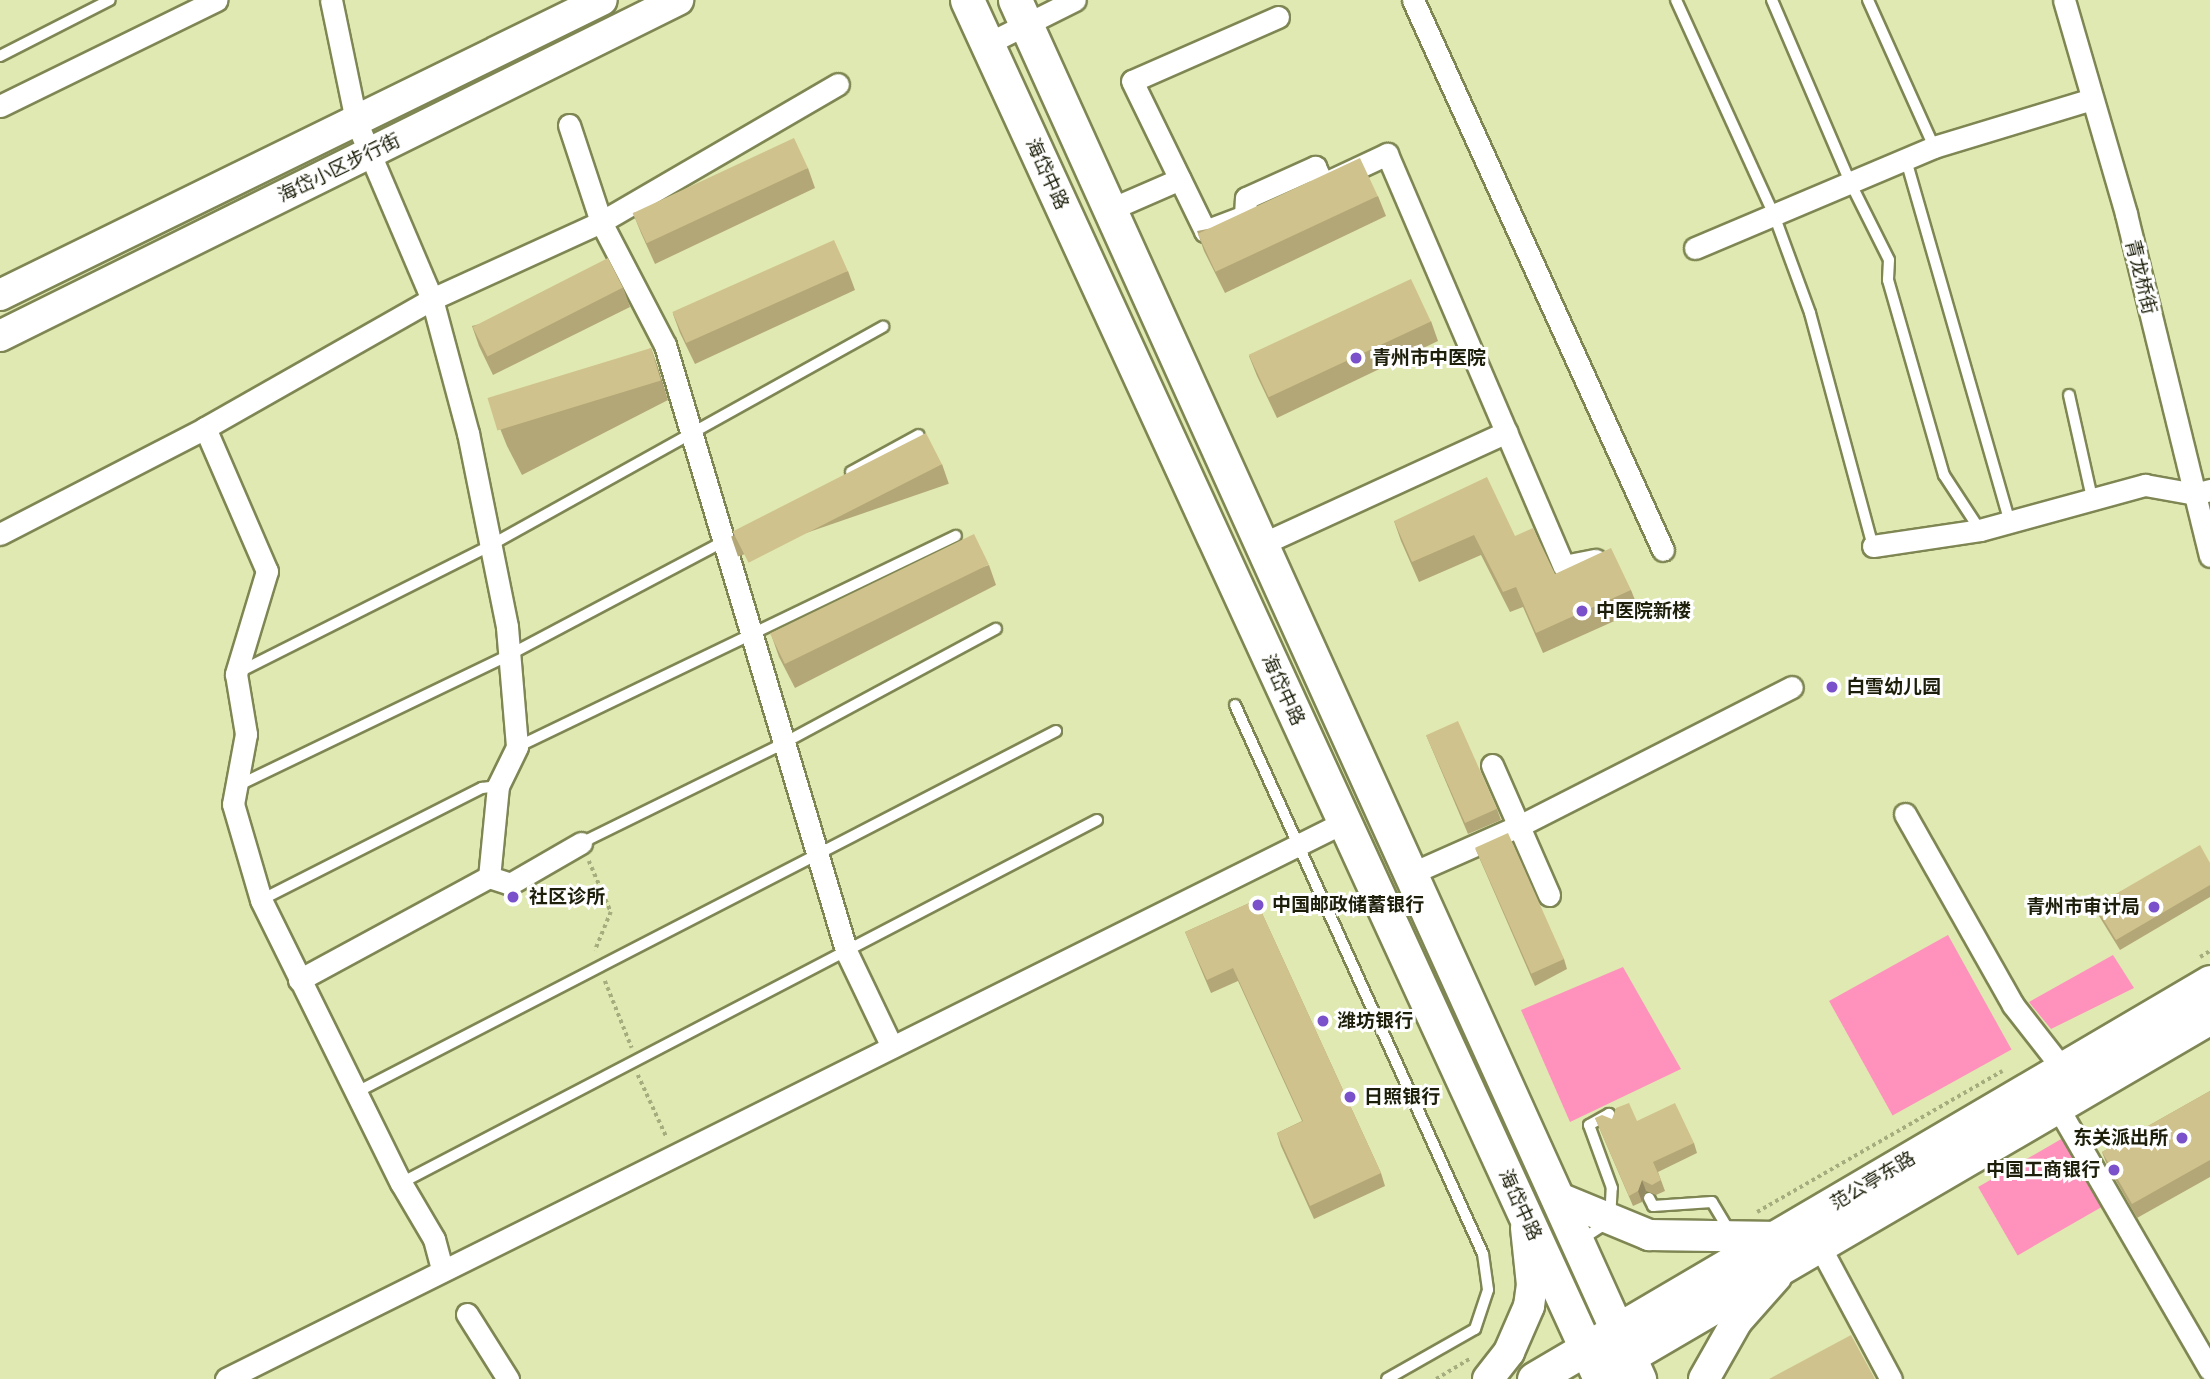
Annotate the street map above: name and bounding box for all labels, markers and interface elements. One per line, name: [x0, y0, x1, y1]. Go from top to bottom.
street label: 海岱小区步行街: [274, 129, 404, 207]
street label: 海岱中路: [1021, 135, 1073, 213]
street label: 青龙桥街: [2121, 237, 2161, 317]
place label: 青州市中医院: [1372, 347, 1486, 369]
marker: 青州市中医院: [1346, 348, 1366, 368]
place label: 中医院新楼: [1596, 600, 1691, 622]
marker: 中医院新楼: [1574, 603, 1590, 619]
street label: 海岱中路: [1257, 651, 1309, 729]
place label: 白雪幼儿园: [1846, 676, 1941, 698]
marker: 白雪幼儿园: [1824, 679, 1840, 695]
place label: 社区诊所: [529, 886, 605, 908]
marker: 社区诊所: [503, 887, 523, 907]
place label: 中国邮政储蓄银行: [1272, 894, 1424, 916]
place label: 青州市审计局: [2026, 896, 2140, 918]
marker: 中国邮政储蓄银行: [1250, 897, 1266, 913]
marker: 青州市审计局: [2146, 899, 2162, 915]
place label: 潍坊银行: [1337, 1010, 1413, 1032]
marker: 潍坊银行: [1315, 1013, 1331, 1029]
place label: 日照银行: [1364, 1086, 1440, 1108]
marker: 日照银行: [1342, 1089, 1358, 1105]
place label: 东关派出所: [2073, 1127, 2168, 1149]
marker: 东关派出所: [2174, 1130, 2190, 1146]
street label: 范公亭东路: [1826, 1147, 1920, 1215]
place label: 中国工商银行: [1986, 1159, 2100, 1181]
marker: 中国工商银行: [2106, 1162, 2122, 1178]
street label: 海岱中路: [1494, 1166, 1546, 1244]

